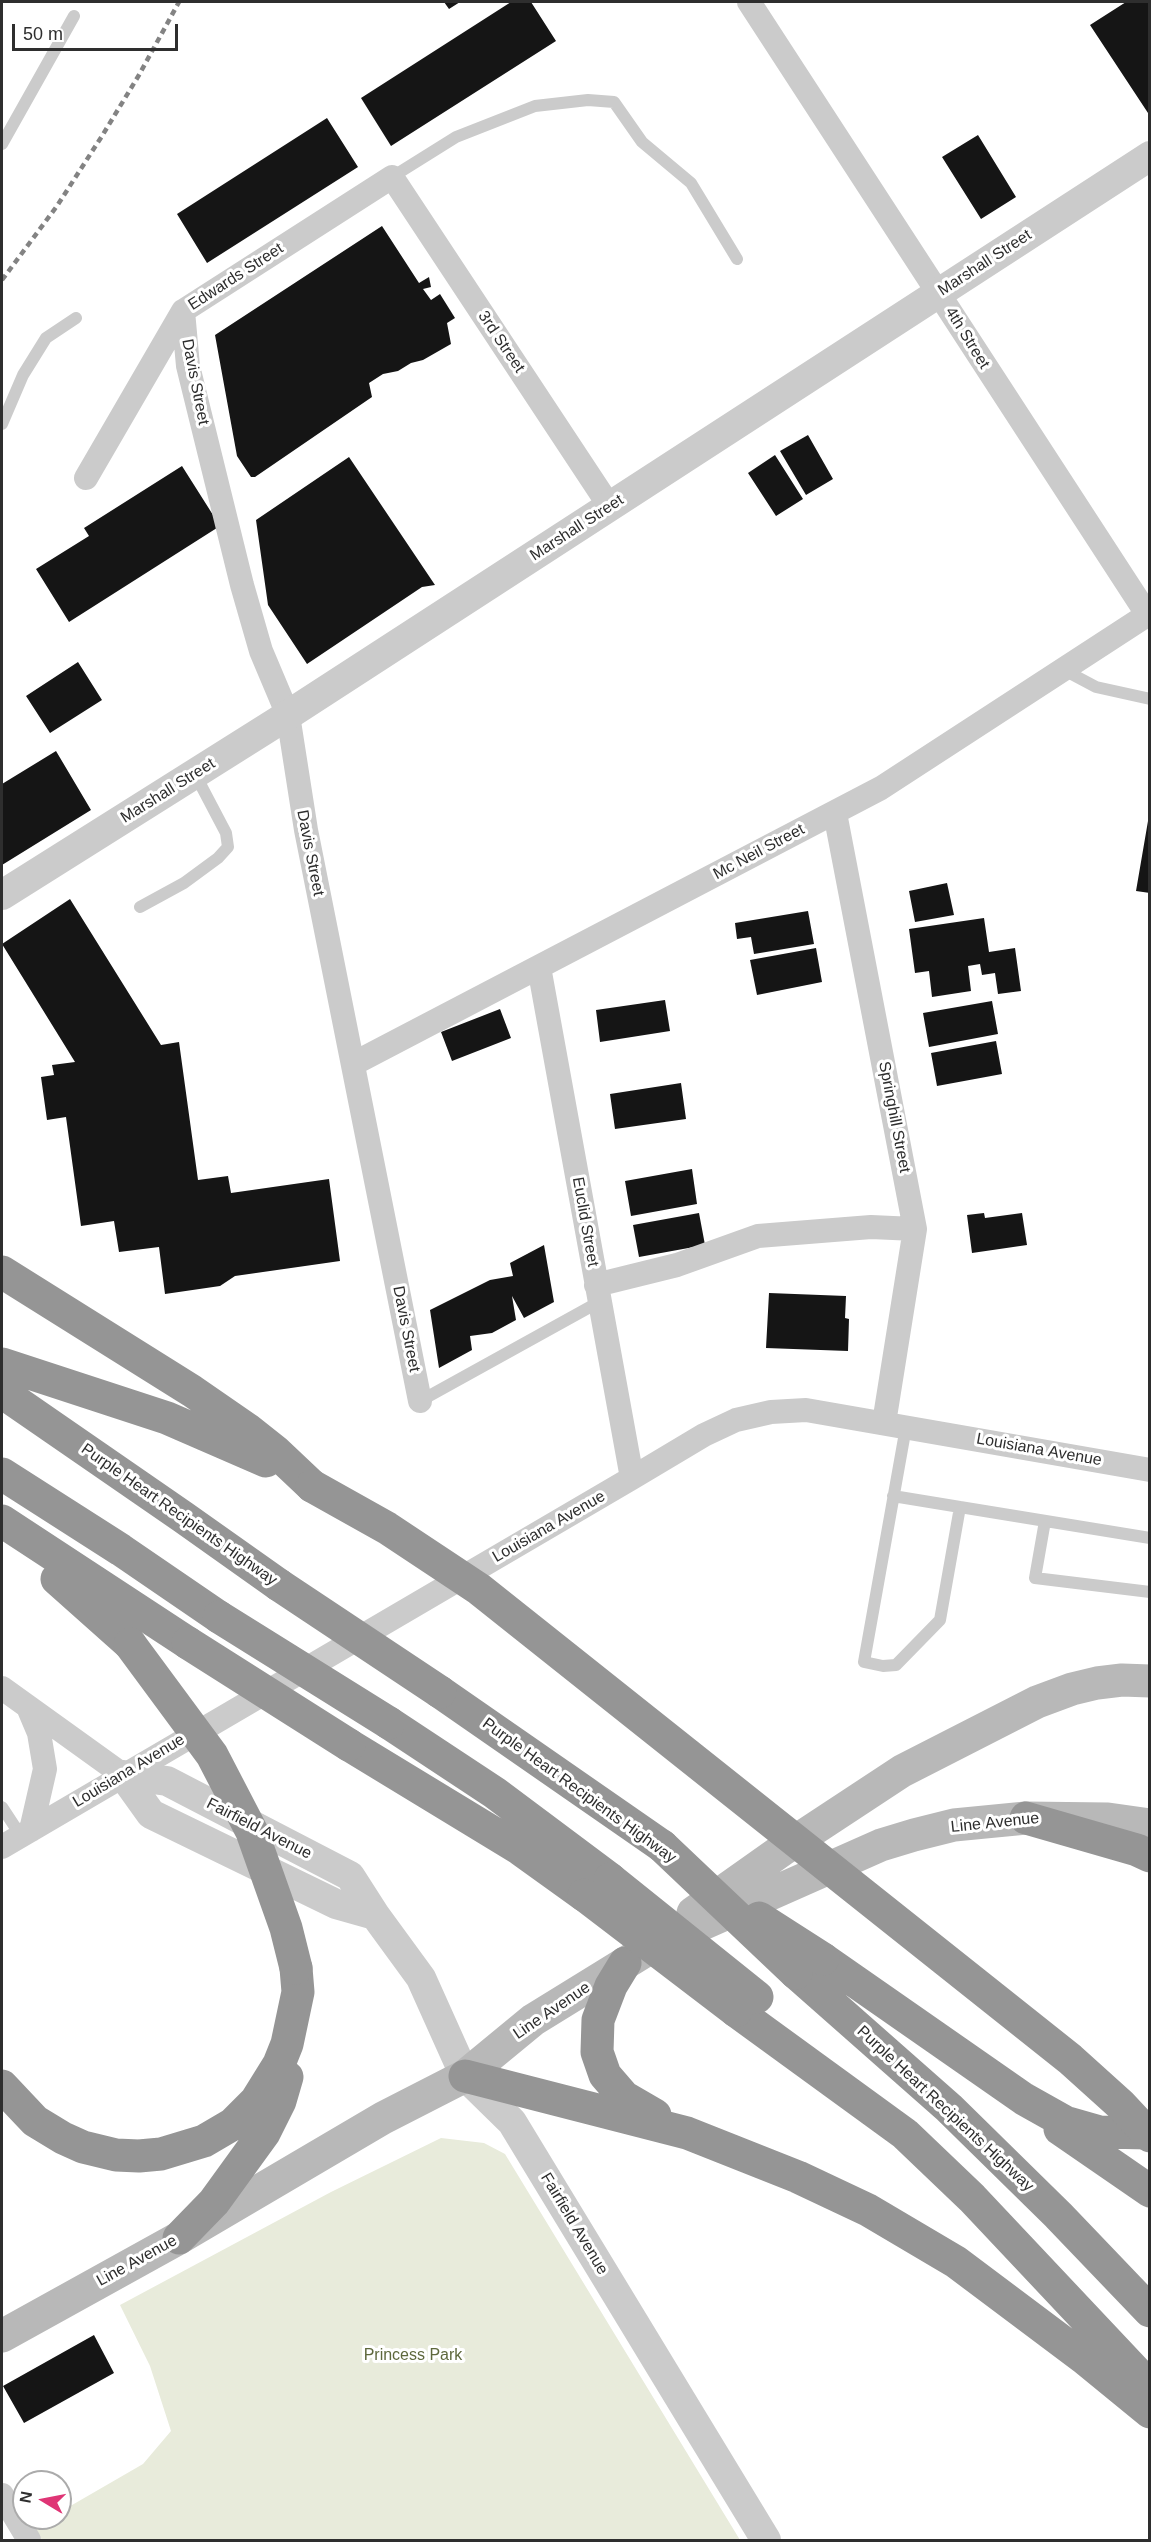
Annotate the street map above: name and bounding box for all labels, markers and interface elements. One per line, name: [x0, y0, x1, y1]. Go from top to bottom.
scale bar: [15, 12, 182, 50]
text: 50 m: [23, 24, 63, 44]
street label: Marshall Street: [935, 226, 1035, 300]
street label: Edwards Street: [185, 239, 287, 315]
street label: 4th Street: [940, 303, 994, 373]
street label: 3rd Street: [473, 308, 529, 376]
street label: Davis Street: [177, 337, 213, 427]
street label: Marshall Street: [527, 491, 627, 565]
street label: Marshall Street: [117, 754, 219, 828]
street label: Davis Street: [292, 808, 328, 898]
street label: Mc Neil Street: [710, 820, 808, 884]
street label: Springhill Street: [874, 1060, 914, 1174]
street label: Euclid Street: [568, 1176, 602, 1268]
street label: Davis Street: [388, 1284, 424, 1374]
street label: Louisiana Avenue: [975, 1430, 1103, 1470]
street label: Purple Heart Recipients Highway: [77, 1440, 281, 1590]
street label: Louisiana Avenue: [489, 1487, 609, 1567]
street label: Purple Heart Recipients Highway: [478, 1714, 680, 1868]
street label: Louisiana Avenue: [70, 1730, 188, 1812]
street label: Fairfield Avenue: [203, 1794, 315, 1864]
street label: Line Avenue: [950, 1809, 1040, 1837]
street label: Line Avenue: [510, 1978, 594, 2044]
street label: Purple Heart Recipients Highway: [853, 2022, 1037, 2196]
street label: Fairfield Avenue: [536, 2170, 612, 2278]
street label: Line Avenue: [94, 2231, 180, 2291]
park label: Princess Park: [364, 2346, 462, 2366]
north arrow: [12, 2470, 72, 2530]
text: N: [16, 2490, 35, 2504]

